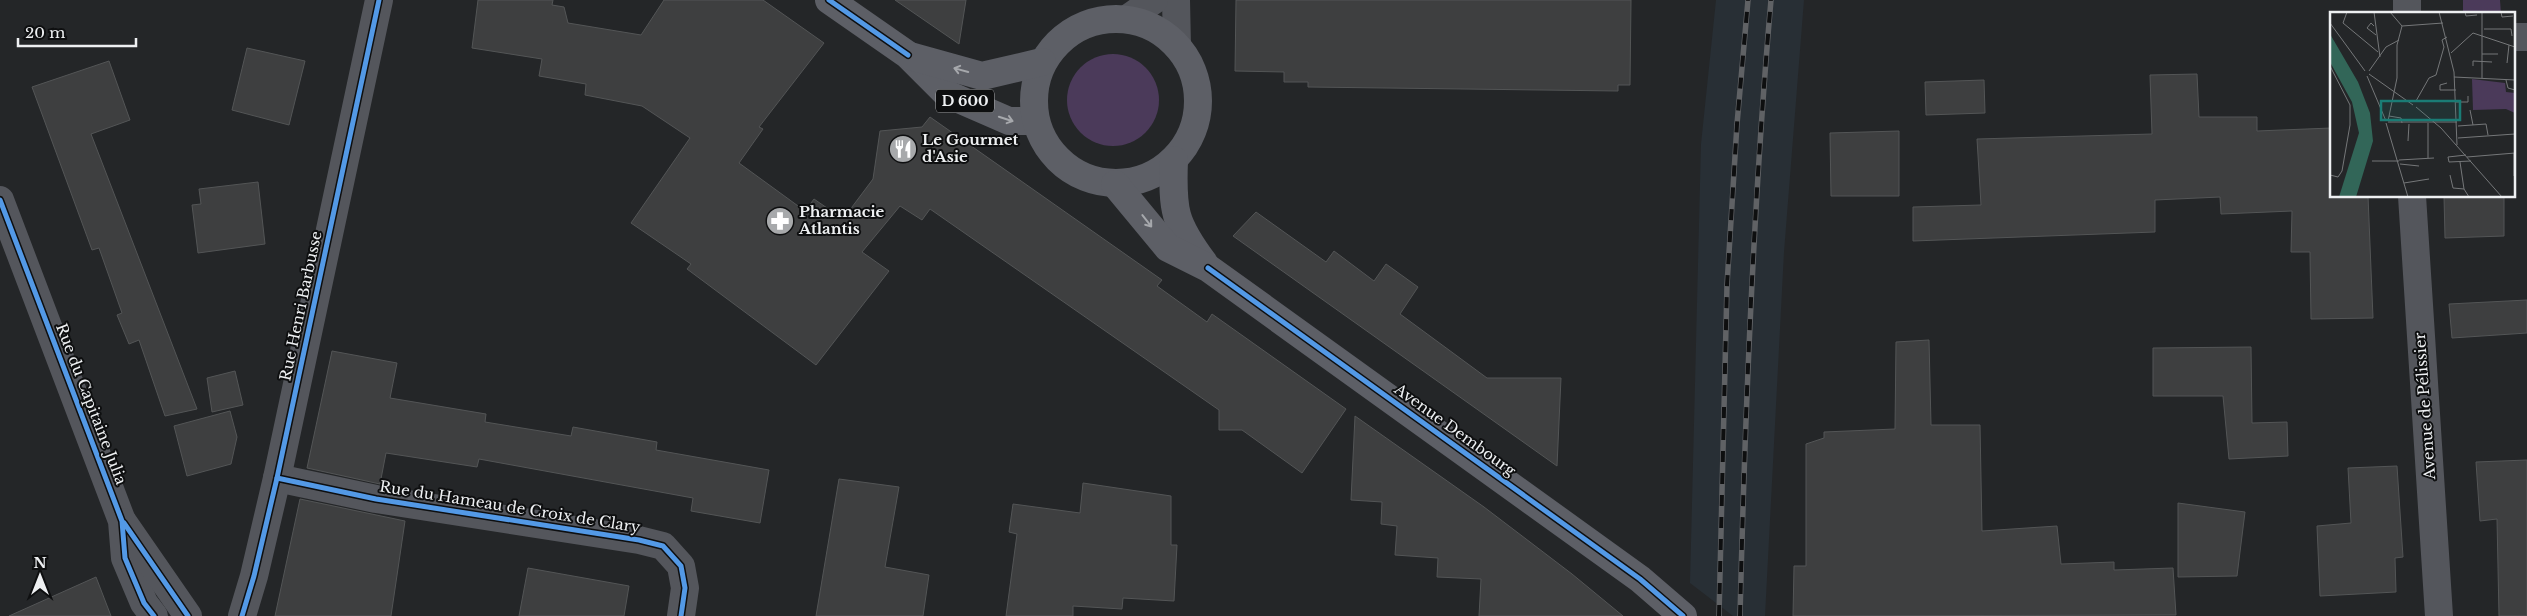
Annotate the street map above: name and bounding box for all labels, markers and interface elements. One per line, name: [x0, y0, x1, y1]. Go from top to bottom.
inset map: [2330, 12, 2514, 198]
scale bar: [18, 15, 135, 47]
text: 20 m: [25, 23, 65, 42]
one-way arrow: [953, 65, 969, 74]
road number: D 600: [936, 90, 994, 112]
one-way arrow: [998, 114, 1014, 124]
place label: Le Gourmet d'Asie: [922, 130, 1019, 166]
restaurant icon: Le Gourmet d'Asie: [888, 134, 918, 164]
place label: Pharmacie Atlantis: [798, 202, 885, 238]
pharmacy icon: Pharmacie Atlantis: [765, 206, 795, 236]
one-way arrow: [1142, 214, 1152, 228]
street label: Rue Henri Barbusse: [275, 229, 326, 383]
street label: Rue du Capitaine Julia: [52, 321, 131, 488]
street label: Avenue de Pélissier: [2410, 331, 2439, 481]
street label: Avenue Dembourg: [1390, 379, 1520, 481]
street label: Rue du Hameau de Croix de Clary: [378, 476, 642, 537]
north arrow: [15, 551, 65, 601]
text: N: [33, 554, 47, 572]

